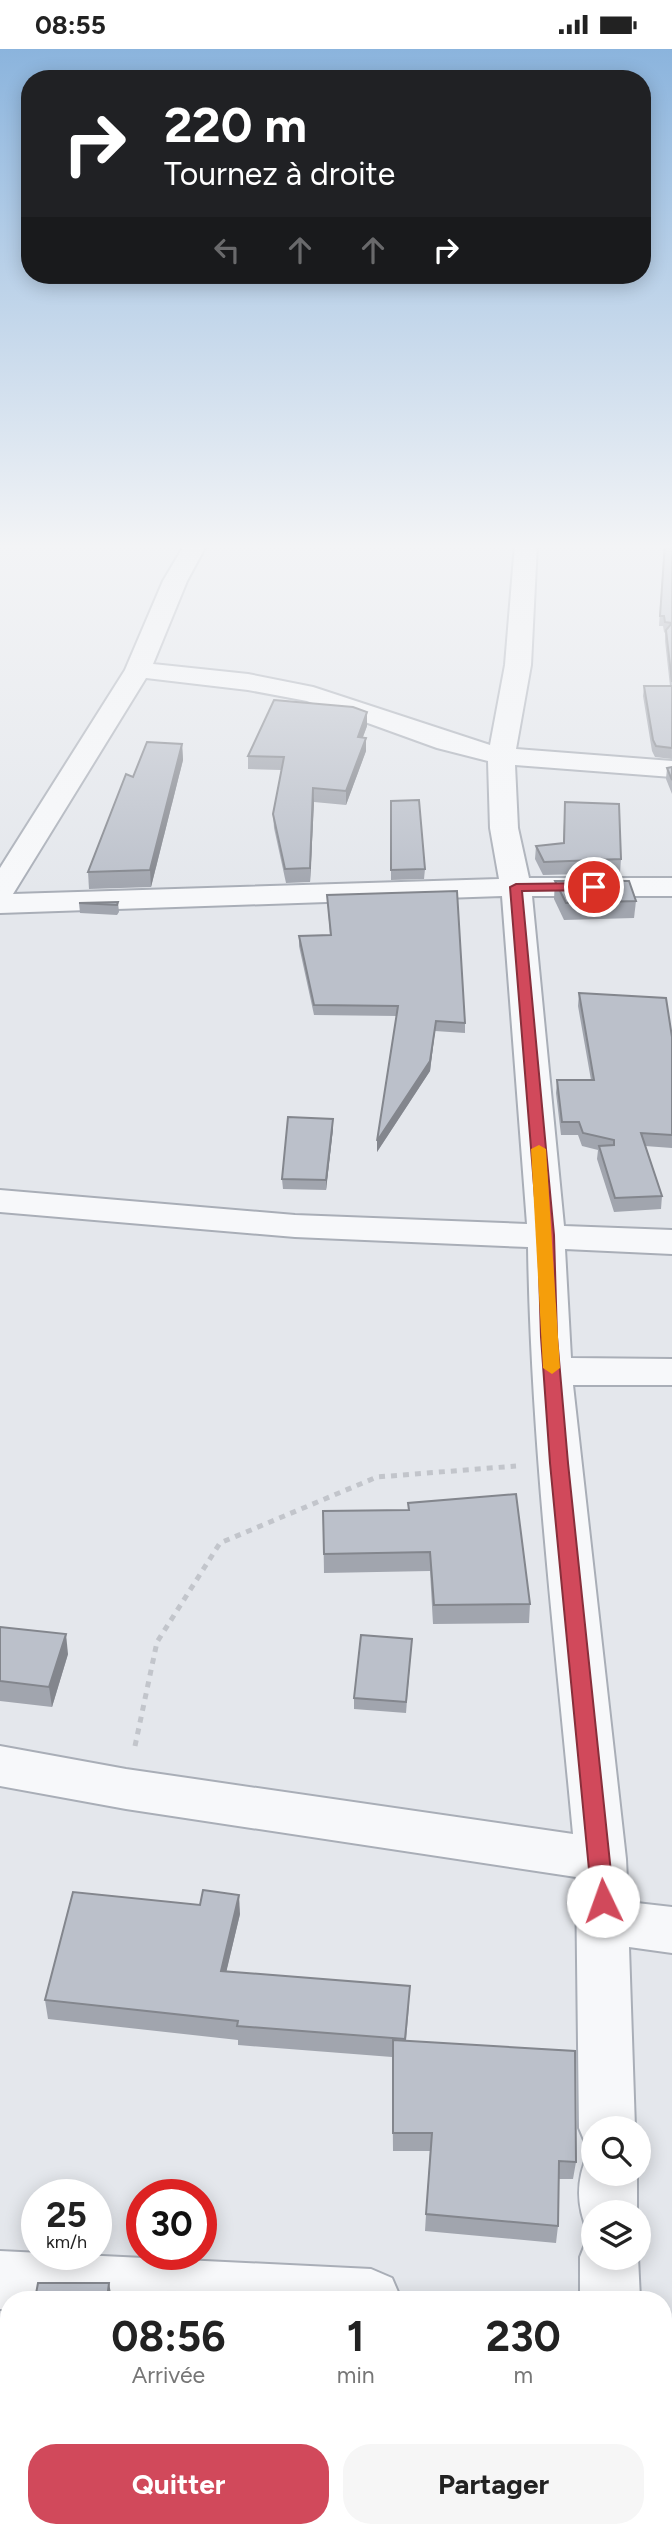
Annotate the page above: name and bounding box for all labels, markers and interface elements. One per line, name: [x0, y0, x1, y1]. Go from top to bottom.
text: 08:55: [35, 9, 106, 41]
text: 220 m: [164, 95, 307, 154]
icon: right: [49, 98, 140, 189]
text: Tournez à droite: [164, 155, 395, 193]
icon: left: [208, 231, 246, 269]
icon: ahead: [281, 231, 319, 269]
icon: ahead: [354, 231, 392, 269]
icon: right: [427, 231, 465, 269]
pin: [564, 857, 624, 917]
icon: arrive: [575, 868, 613, 906]
position arrow: [566, 1864, 640, 1938]
map controls: [581, 2116, 651, 2270]
button: search: [581, 2116, 651, 2186]
speed limit sign: 30: [126, 2179, 217, 2270]
text: 25: [46, 2194, 87, 2236]
button: layers: [581, 2200, 651, 2270]
text: km/h: [46, 2231, 87, 2253]
text: 08:56: [111, 2311, 226, 2362]
text: 1: [347, 2311, 365, 2362]
text: 230: [486, 2311, 561, 2362]
text: Arrivée: [132, 2361, 205, 2389]
text: min: [337, 2361, 375, 2389]
text: m: [513, 2361, 533, 2389]
button: Quitter: [28, 2444, 329, 2524]
button: Partager: [343, 2444, 644, 2524]

